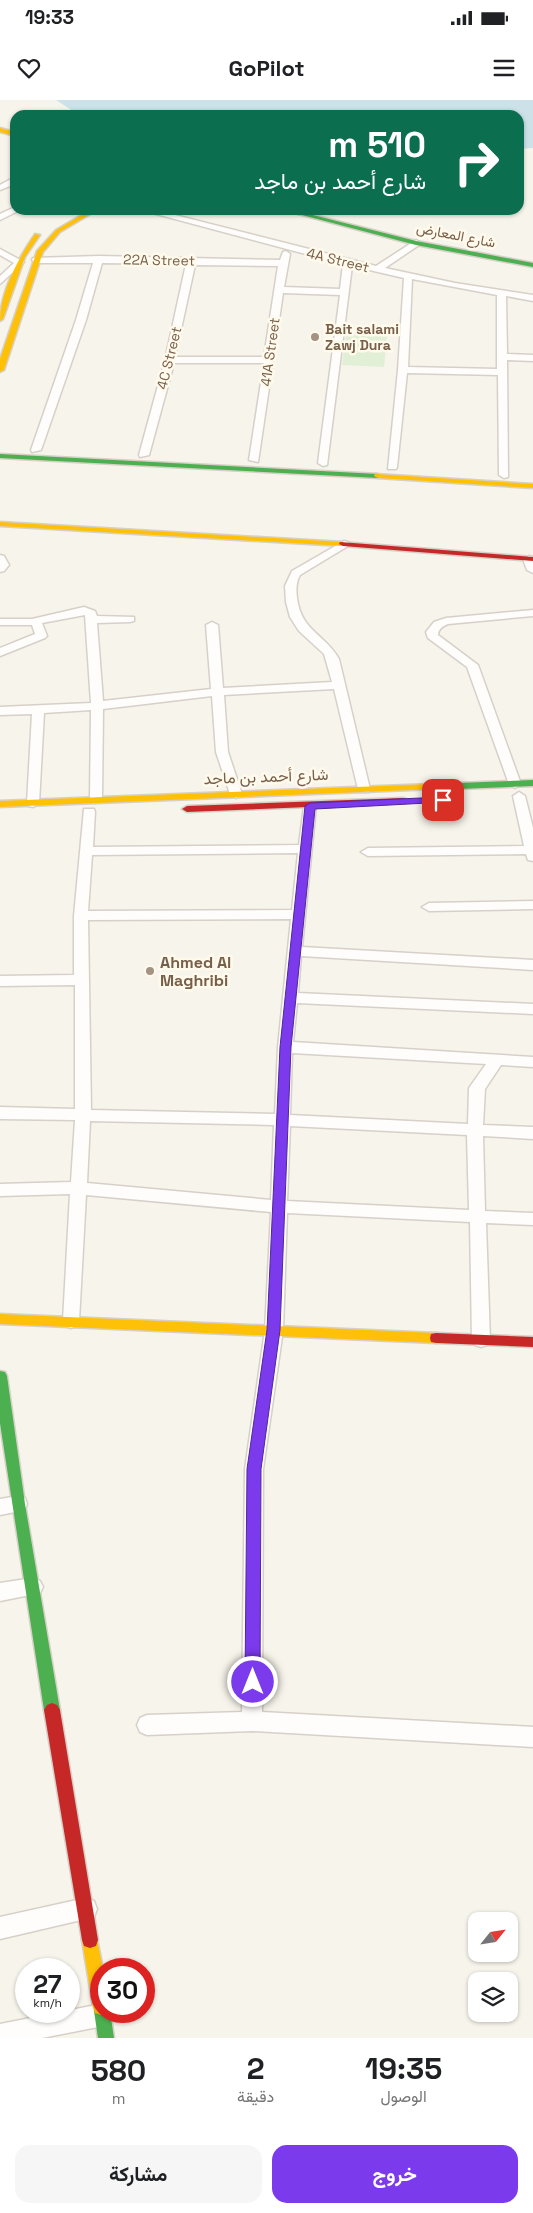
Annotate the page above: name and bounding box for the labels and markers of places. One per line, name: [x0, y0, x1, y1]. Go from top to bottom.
place label: Bait salami Zawj Dura: [325, 320, 399, 354]
marker: Bait salami Zawj Dura: [309, 331, 321, 343]
pin: [422, 779, 464, 821]
place label: Ahmed Al Maghribi: [160, 952, 231, 991]
marker: Ahmed Al Maghribi: [144, 965, 156, 977]

